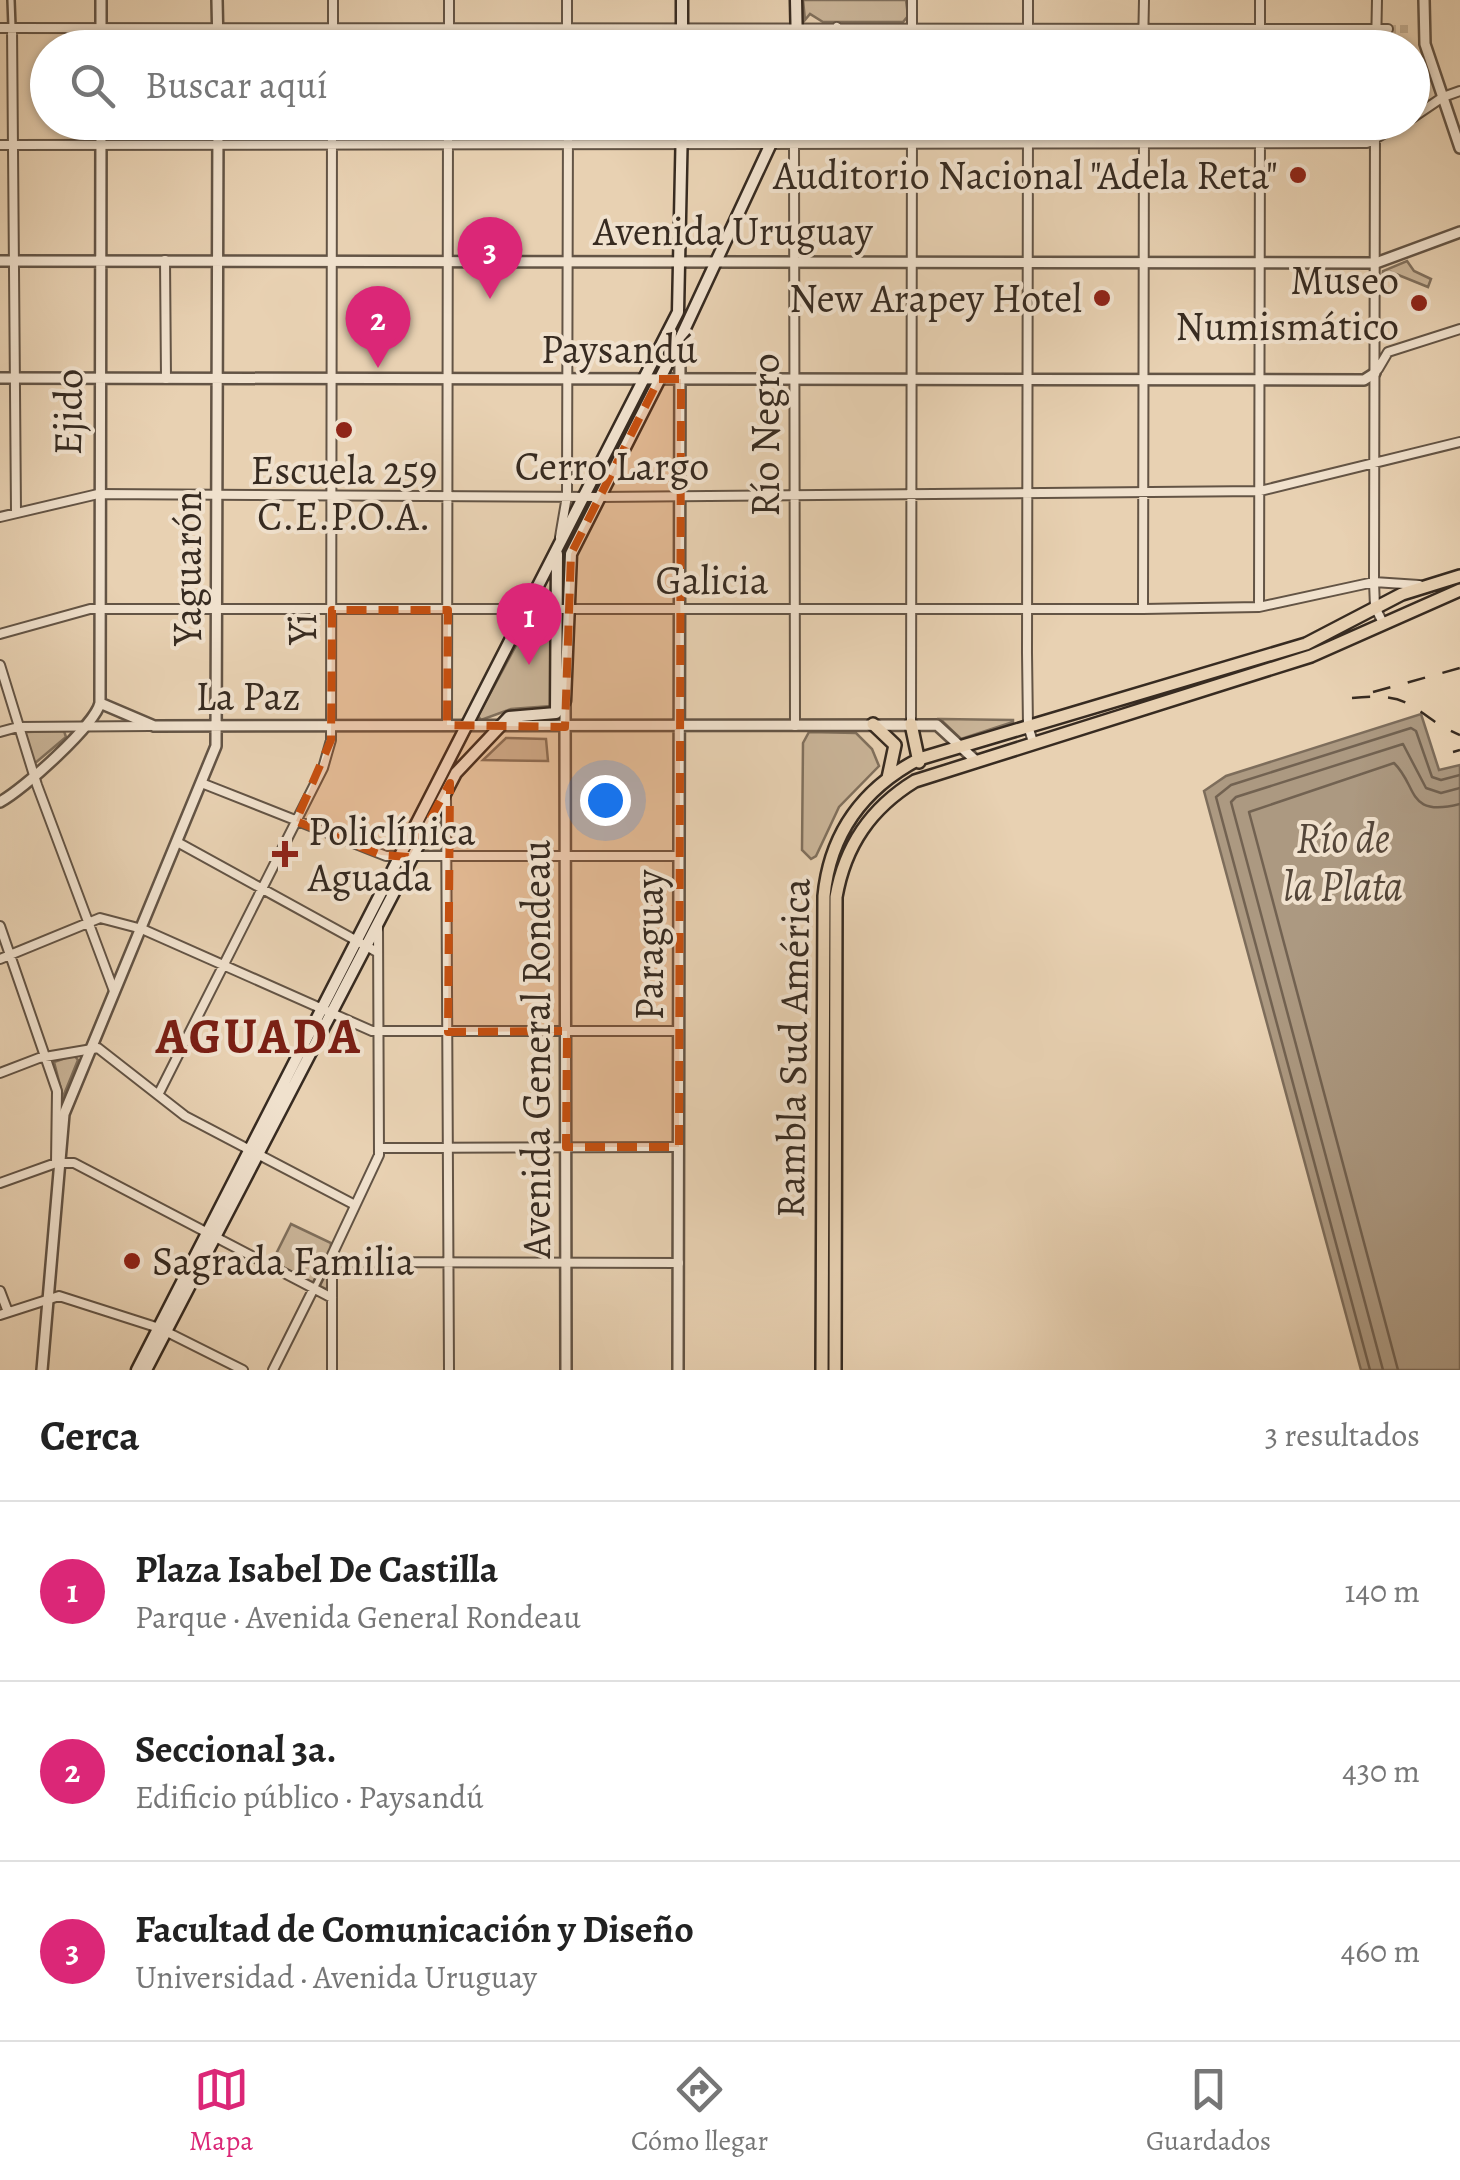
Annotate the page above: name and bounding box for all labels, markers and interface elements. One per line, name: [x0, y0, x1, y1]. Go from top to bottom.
search box: [30, 30, 1430, 140]
icon: search: [65, 58, 120, 113]
text: Buscar aquí: [145, 59, 328, 111]
place label: Auditorio Nacional "Adela Reta": [772, 148, 1278, 203]
marker: Auditorio Nacional "Adela Reta": [1287, 164, 1309, 186]
street label: Avenida Uruguay: [592, 204, 874, 259]
pin: 3: [458, 216, 522, 299]
place label: Museo Numismático: [1175, 253, 1399, 354]
place label: New Arapey Hotel: [789, 271, 1082, 326]
pin: 2: [346, 286, 410, 368]
marker: New Arapey Hotel: [1091, 287, 1113, 309]
marker: Museo Numismático: [1408, 292, 1430, 314]
street label: Paysandú: [541, 322, 698, 377]
street label: Río Negro: [738, 353, 793, 517]
street label: Ejido: [40, 368, 96, 456]
marker: Escuela 259 C.E.P.O.A.: [333, 419, 355, 441]
street label: Cerro Largo: [515, 439, 709, 494]
place label: Escuela 259 C.E.P.O.A.: [251, 443, 437, 544]
street label: Yaguarón: [160, 491, 215, 646]
street label: Galicia: [656, 553, 769, 608]
pin: 1: [496, 582, 562, 665]
street label: Yi: [275, 613, 330, 646]
street label: La Paz: [195, 669, 301, 724]
your location: [580, 775, 631, 826]
place label: Policlínica Aguada: [307, 804, 476, 905]
water label: Río de la Plata: [1283, 809, 1403, 914]
street label: Avenida General Rondeau: [509, 839, 564, 1259]
marker: Policlínica Aguada: [272, 841, 298, 867]
street label: Paraguay: [622, 868, 677, 1020]
street label: Rambla Sud América: [763, 877, 823, 1218]
district label: AGUADA: [155, 1002, 362, 1070]
place label: Sagrada Familia: [152, 1234, 415, 1289]
marker: Sagrada Familia: [121, 1250, 143, 1272]
text: Cerca: [40, 1407, 139, 1464]
text: 3 resultados: [1265, 1413, 1420, 1457]
text: Plaza Isabel De Castilla: [135, 1543, 498, 1595]
text: 1: [67, 1569, 78, 1613]
text: 140 m: [1345, 1569, 1420, 1613]
text: Parque · Avenida General Rondeau: [135, 1595, 581, 1639]
text: Seccional 3a.: [135, 1723, 337, 1775]
text: 2: [65, 1749, 80, 1793]
text: 430 m: [1342, 1749, 1420, 1793]
text: Edificio público · Paysandú: [135, 1775, 484, 1819]
text: Facultad de Comunicación y Diseño: [135, 1903, 694, 1955]
text: 3: [66, 1929, 79, 1973]
text: 460 m: [1341, 1929, 1420, 1973]
text: Universidad · Avenida Uruguay: [135, 1955, 537, 1999]
tab: Mapa: [189, 2062, 253, 2160]
tab: Cómo llegar: [631, 2062, 768, 2160]
tab: Guardados: [1146, 2062, 1271, 2160]

